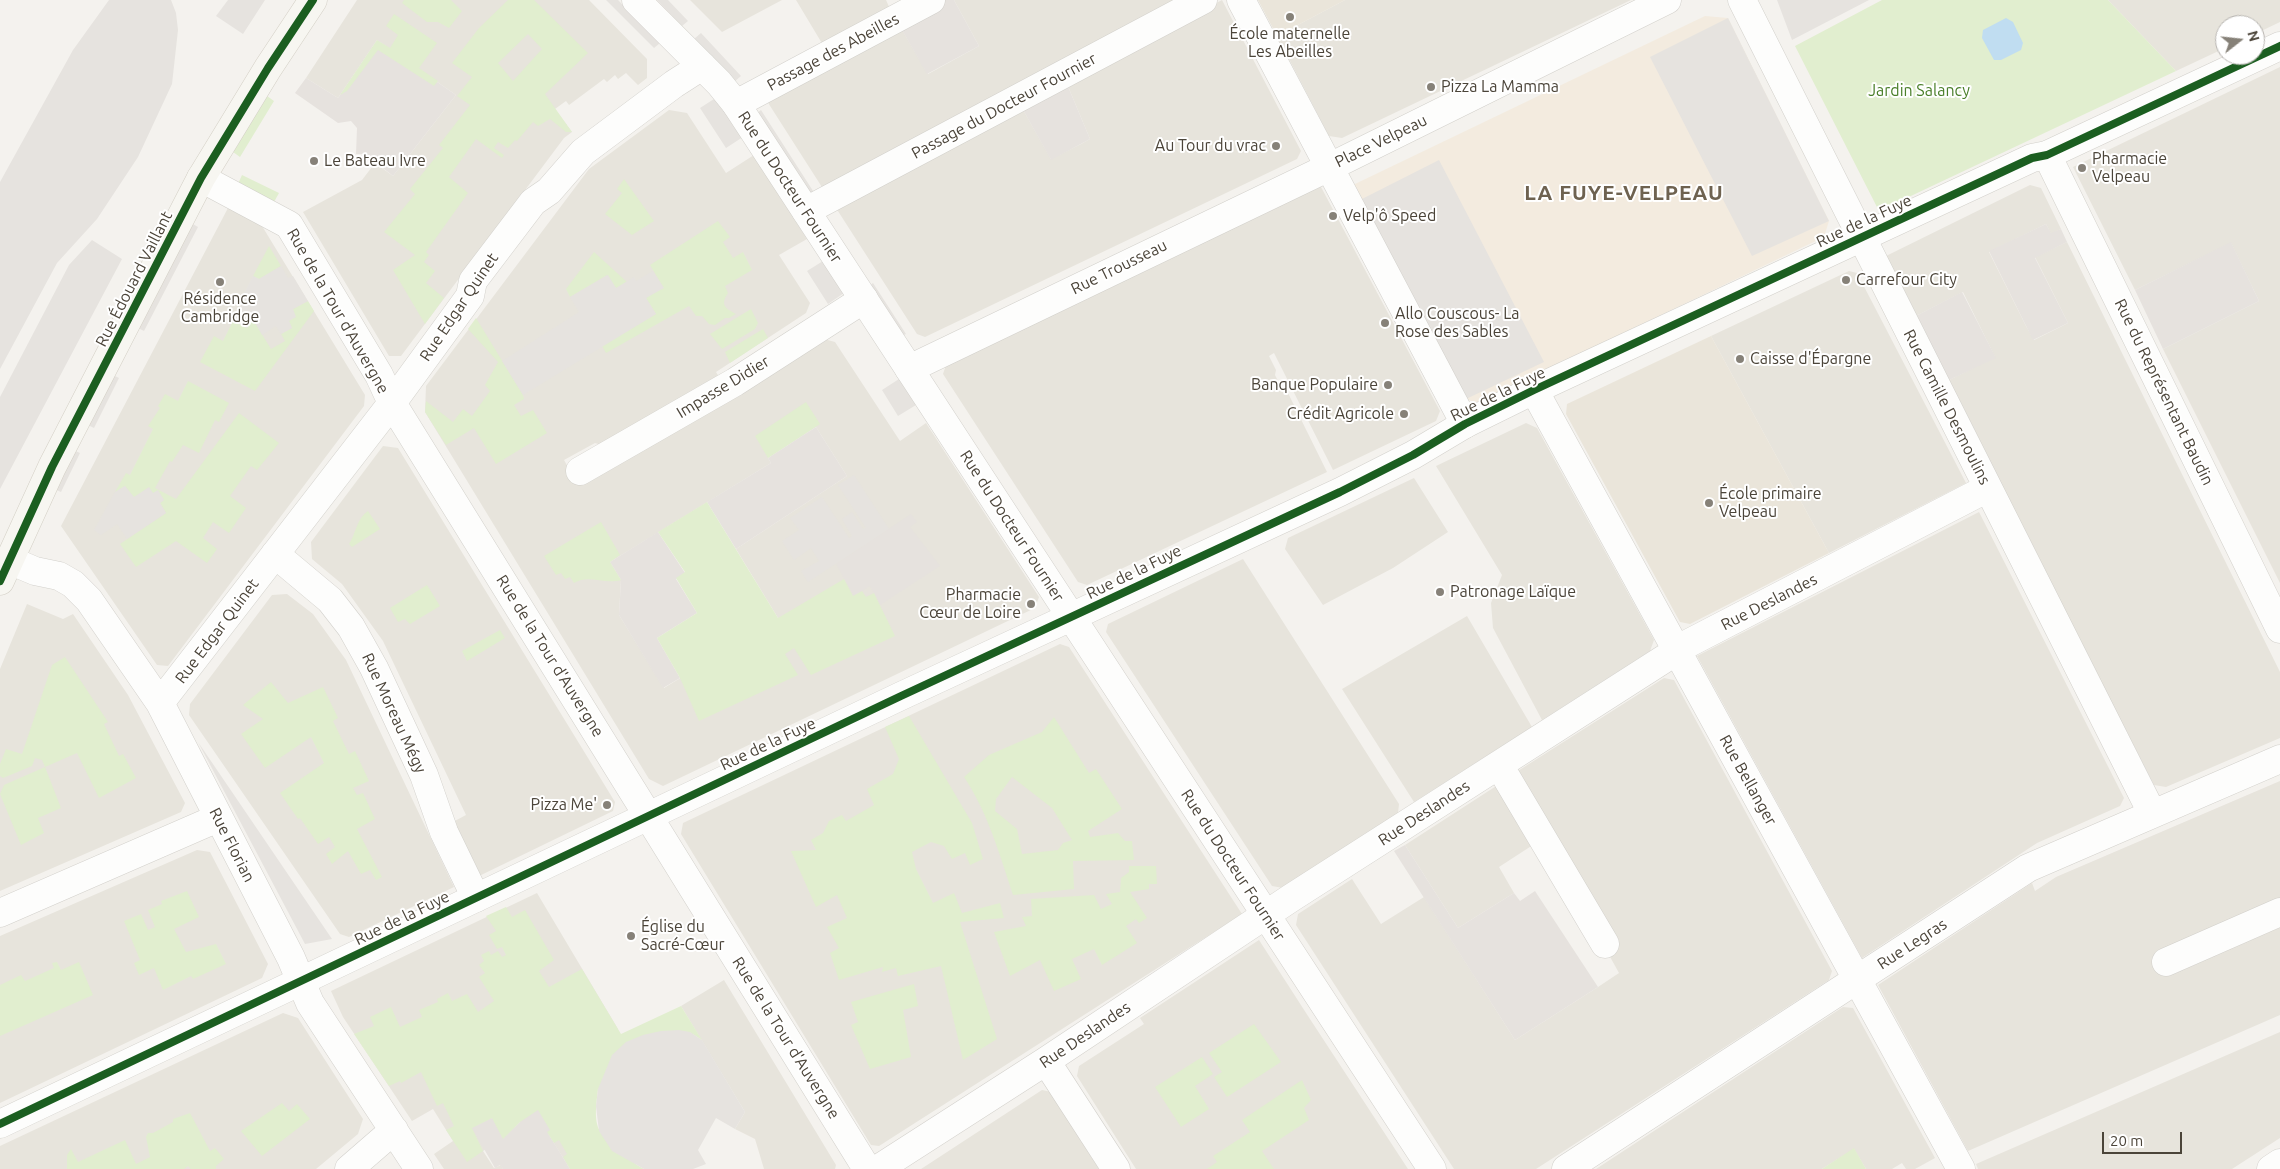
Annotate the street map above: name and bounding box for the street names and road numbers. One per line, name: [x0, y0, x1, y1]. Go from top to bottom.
street label: Passage des Abeilles: [764, 9, 902, 95]
street label: Passage du Docteur Fournier: [908, 49, 1100, 163]
street label: Rue du Docteur Fournier: [734, 108, 846, 266]
street label: Place Velpeau: [1332, 110, 1430, 172]
street label: Rue de la Fuye: [1813, 190, 1915, 252]
street label: Rue Édouard Vaillant: [91, 208, 177, 350]
street label: Rue de la Tour d'Auvergne: [283, 225, 393, 397]
street label: Rue Trousseau: [1068, 235, 1170, 299]
street label: Rue Edgar Quinet: [416, 249, 502, 365]
street label: Rue du Représentant Baudin: [2110, 296, 2218, 488]
street label: Rue Camille Desmoulins: [1899, 326, 1995, 488]
street label: Impasse Didier: [673, 352, 773, 422]
street label: Rue de la Fuye: [1447, 363, 1549, 425]
street label: Rue du Docteur Fournier: [956, 447, 1068, 605]
street label: Rue de la Fuye: [1083, 541, 1185, 603]
street label: Rue Deslandes: [1718, 570, 1820, 634]
street label: Rue de la Tour d'Auvergne: [492, 571, 608, 741]
street label: Rue Edgar Quinet: [171, 575, 263, 687]
street label: Rue Moreau Mégy: [358, 650, 430, 776]
street label: Rue de la Fuye: [717, 713, 819, 775]
street label: Rue Bellanger: [1715, 731, 1781, 829]
street label: Rue Deslandes: [1375, 776, 1473, 850]
street label: Rue du Docteur Fournier: [1177, 786, 1289, 944]
street label: Rue Florian: [205, 805, 259, 885]
street label: Rue de la Fuye: [351, 887, 453, 949]
street label: Rue Legras: [1874, 914, 1950, 974]
street label: Rue de la Tour d'Auvergne: [728, 953, 844, 1123]
street label: Rue Deslandes: [1036, 998, 1134, 1072]

